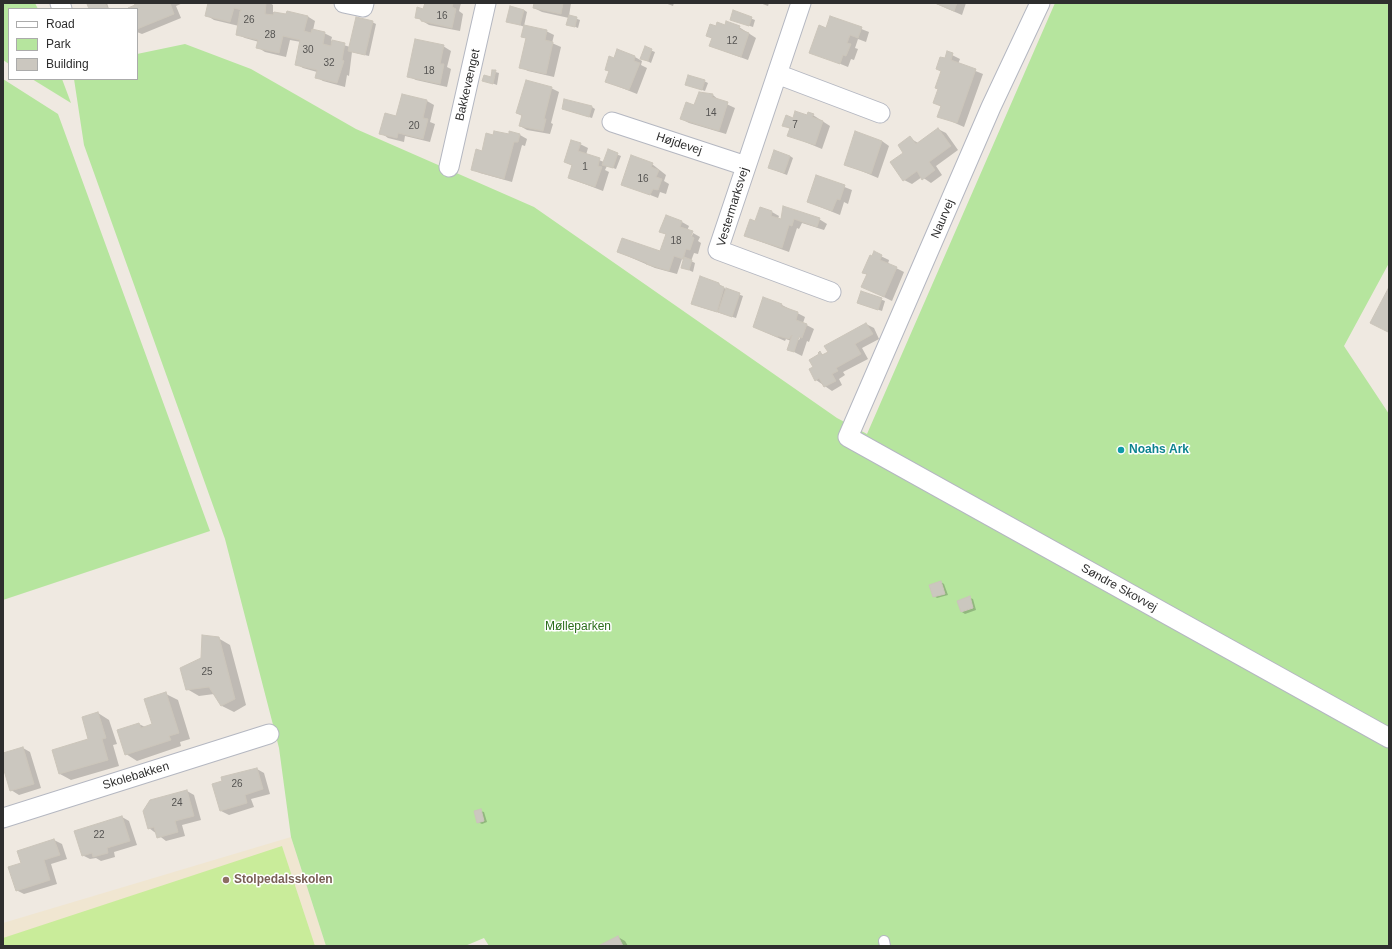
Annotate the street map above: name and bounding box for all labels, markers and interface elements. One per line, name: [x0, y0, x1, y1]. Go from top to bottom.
legend: [8, 8, 138, 80]
house number: 16: [436, 10, 448, 22]
house number: 26: [243, 14, 255, 26]
text: Road: [46, 17, 75, 31]
house number: 28: [264, 29, 276, 41]
house number: 12: [726, 35, 738, 47]
text: Park: [46, 37, 71, 51]
house number: 30: [302, 44, 314, 56]
street label: Bakkevænget: [453, 48, 483, 122]
text: Building: [46, 57, 89, 71]
house number: 32: [323, 57, 335, 69]
house number: 18: [423, 65, 435, 77]
house number: 14: [705, 107, 717, 119]
house number: 7: [792, 119, 798, 131]
house number: 20: [408, 120, 420, 132]
street label: Højdevej: [654, 130, 704, 158]
house number: 1: [582, 161, 588, 173]
street label: Vestermarksvej: [714, 166, 752, 248]
house number: 16: [637, 173, 649, 185]
street label: Naurvej: [928, 197, 958, 241]
house number: 18: [670, 235, 682, 247]
place label: Noahs Ark: [1129, 443, 1189, 457]
marker: Noahs Ark: [1116, 445, 1126, 455]
street label: Søndre Skovvej: [1078, 561, 1160, 615]
park label: Mølleparken: [545, 620, 611, 634]
house number: 25: [201, 666, 213, 678]
street label: Skolebakken: [101, 759, 171, 793]
house number: 26: [231, 778, 243, 790]
house number: 24: [171, 797, 183, 809]
house number: 22: [93, 829, 105, 841]
place label: Stolpedalsskolen: [234, 873, 333, 887]
marker: Stolpedalsskolen: [221, 875, 231, 885]

